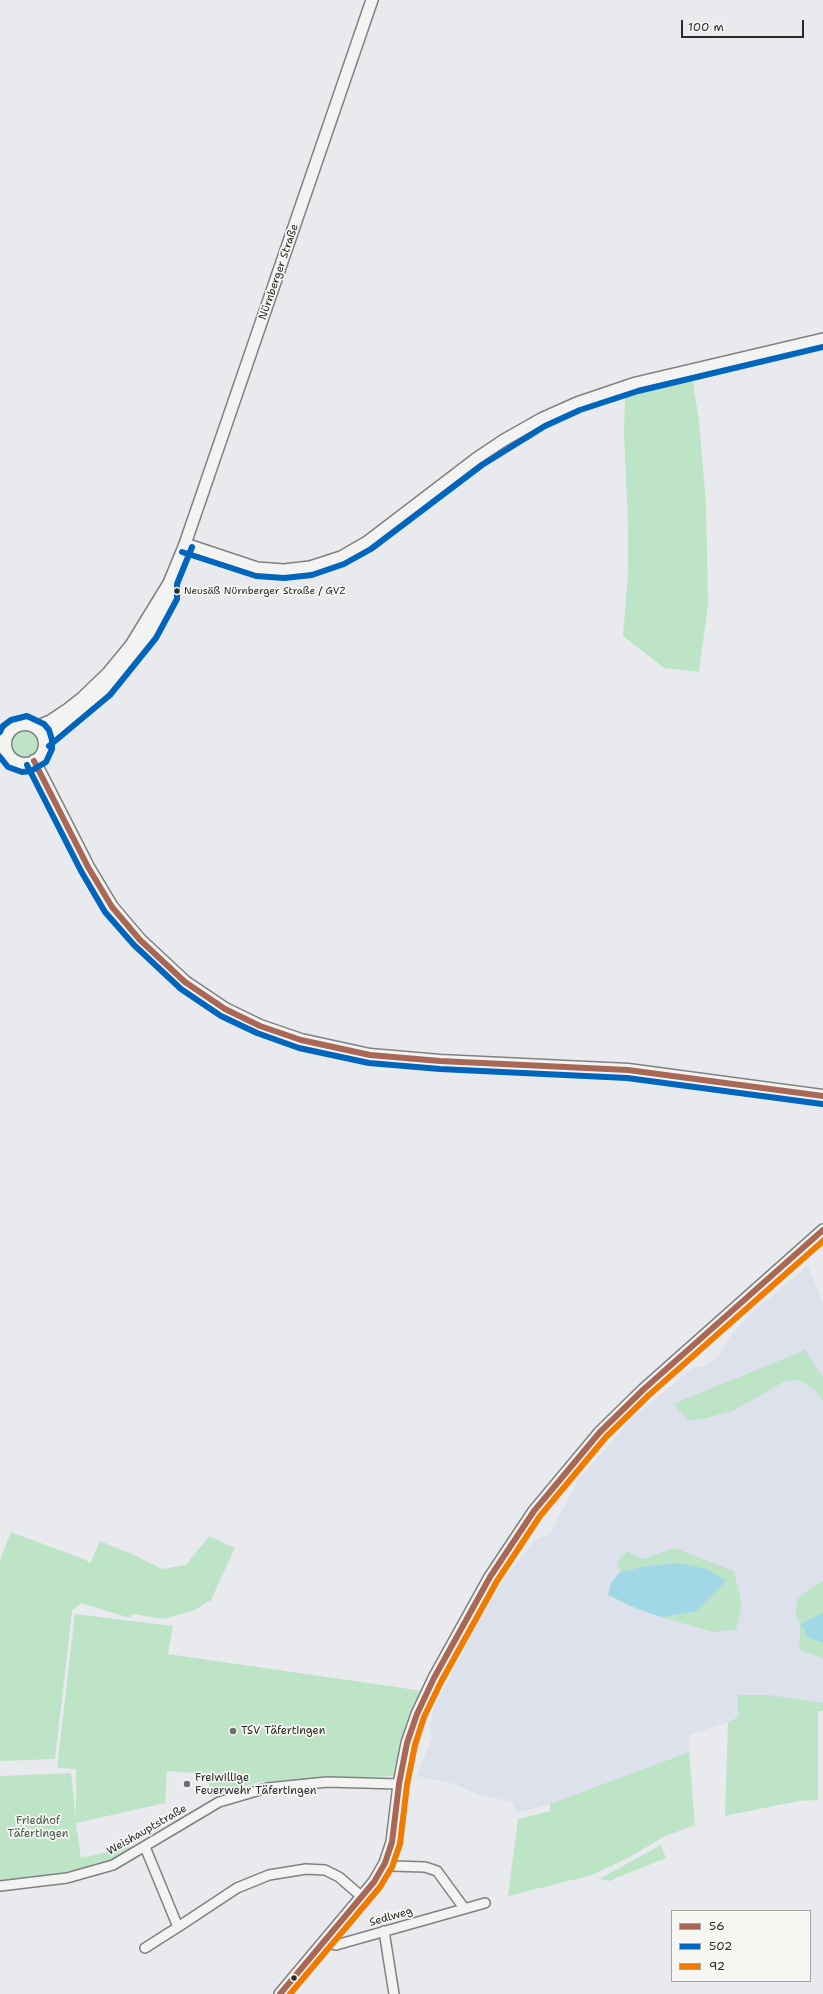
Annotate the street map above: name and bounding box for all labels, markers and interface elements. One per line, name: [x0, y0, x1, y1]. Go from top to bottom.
scale bar: [683, 12, 806, 38]
text: 100 m: [688, 19, 724, 35]
street label: Nürnberger Straße: [256, 222, 302, 322]
place label: Neusäß Nürnberger Straße / GVZ: [184, 585, 345, 597]
marker: Neusäß Nürnberger Straße / GVZ: [172, 586, 182, 596]
place label: TSV Täfertingen: [241, 1724, 325, 1738]
marker: TSV Täfertingen: [228, 1726, 238, 1736]
place label: Freiwillige Feuerwehr Täfertingen: [195, 1771, 316, 1797]
marker: Freiwillige Feuerwehr Täfertingen: [182, 1779, 192, 1789]
street label: Weishauptstraße: [105, 1802, 189, 1858]
park label: Friedhof Täfertingen: [7, 1814, 69, 1840]
street label: Sedlweg: [368, 1905, 414, 1929]
legend: [671, 1910, 811, 1982]
text: 56: [709, 1918, 725, 1934]
text: 502: [709, 1938, 732, 1954]
text: 92: [709, 1958, 725, 1974]
unlabelled marker: [289, 1973, 299, 1983]

